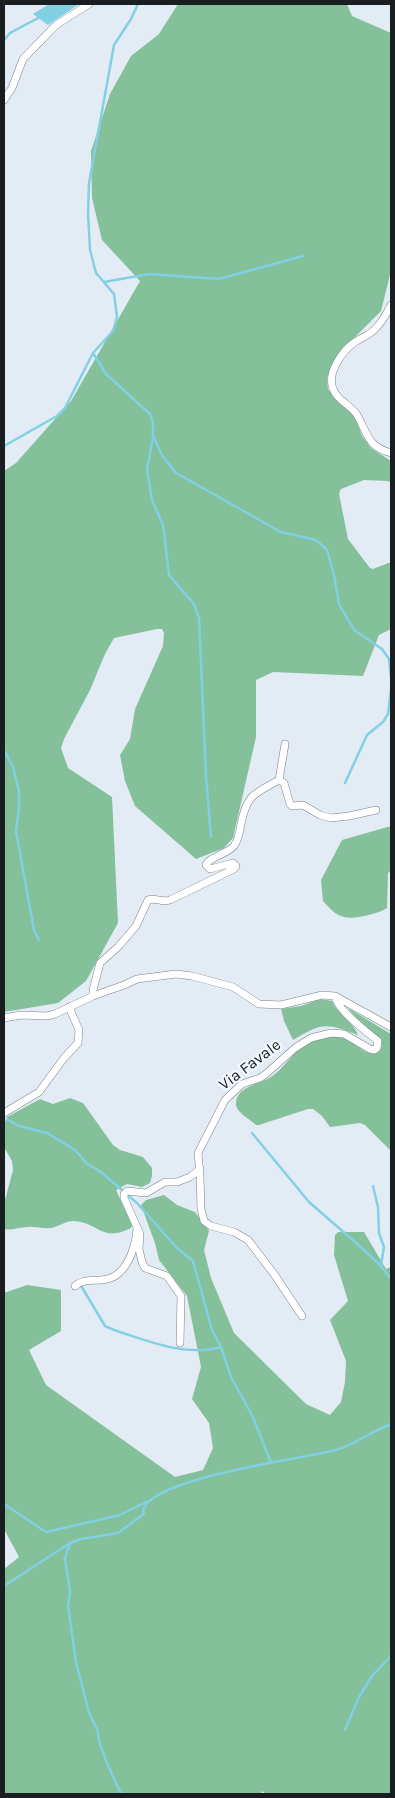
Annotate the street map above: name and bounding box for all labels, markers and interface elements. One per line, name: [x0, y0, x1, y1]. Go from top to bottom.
street label: Via Favale: [215, 1035, 285, 1095]

